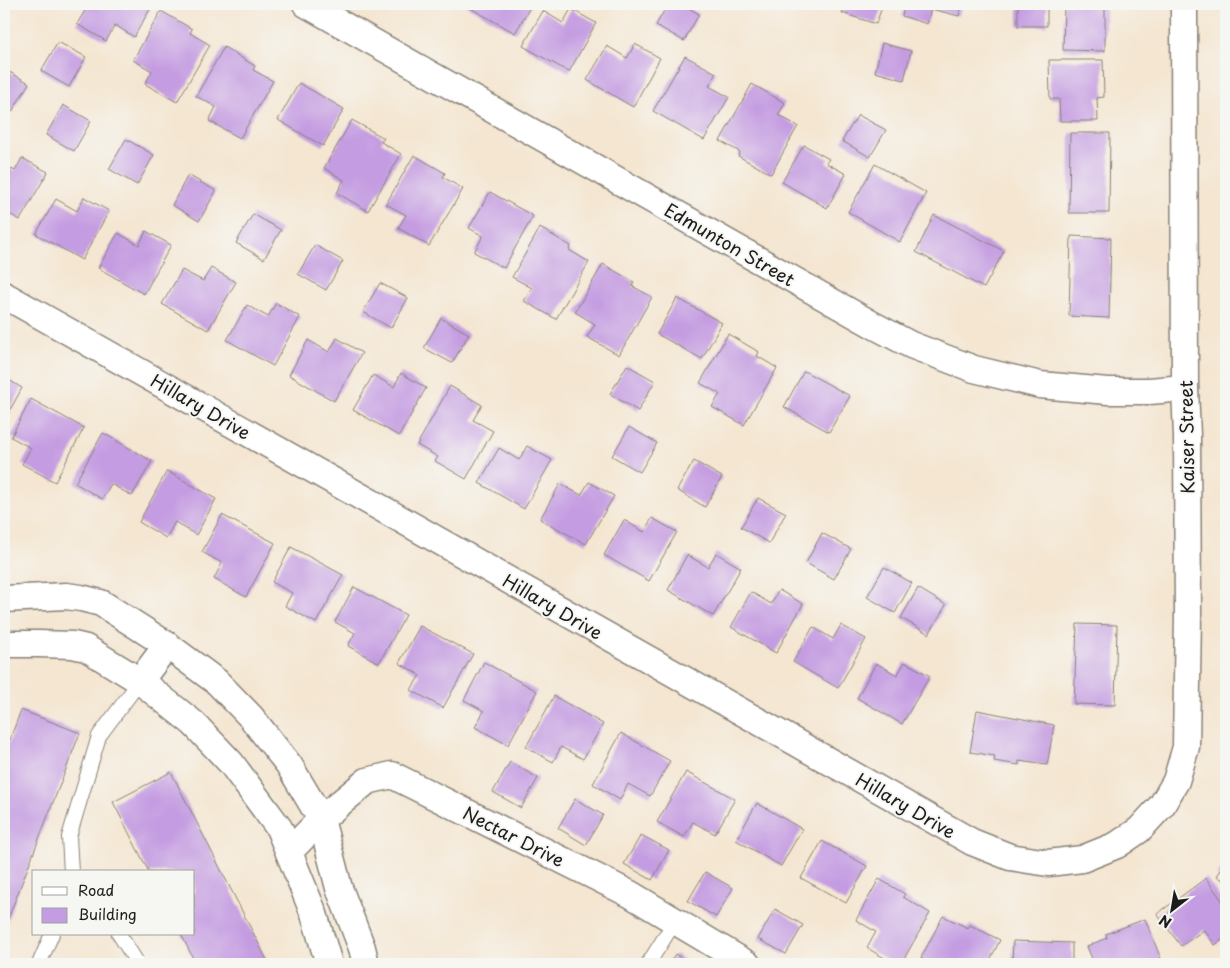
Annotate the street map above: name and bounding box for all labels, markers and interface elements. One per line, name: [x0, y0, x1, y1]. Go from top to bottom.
street label: Edmunton Street: [660, 196, 800, 292]
street label: Hillary Drive: [146, 367, 256, 446]
street label: Kaiser Street: [1172, 380, 1200, 494]
street label: Hillary Drive: [498, 567, 608, 646]
street label: Hillary Drive: [851, 766, 961, 845]
street label: Nectar Drive: [459, 799, 570, 873]
legend: [32, 870, 195, 936]
text: Road: [78, 878, 114, 901]
north arrow: [1148, 886, 1198, 936]
text: Building: [78, 902, 137, 925]
text: N: [1155, 910, 1175, 933]

